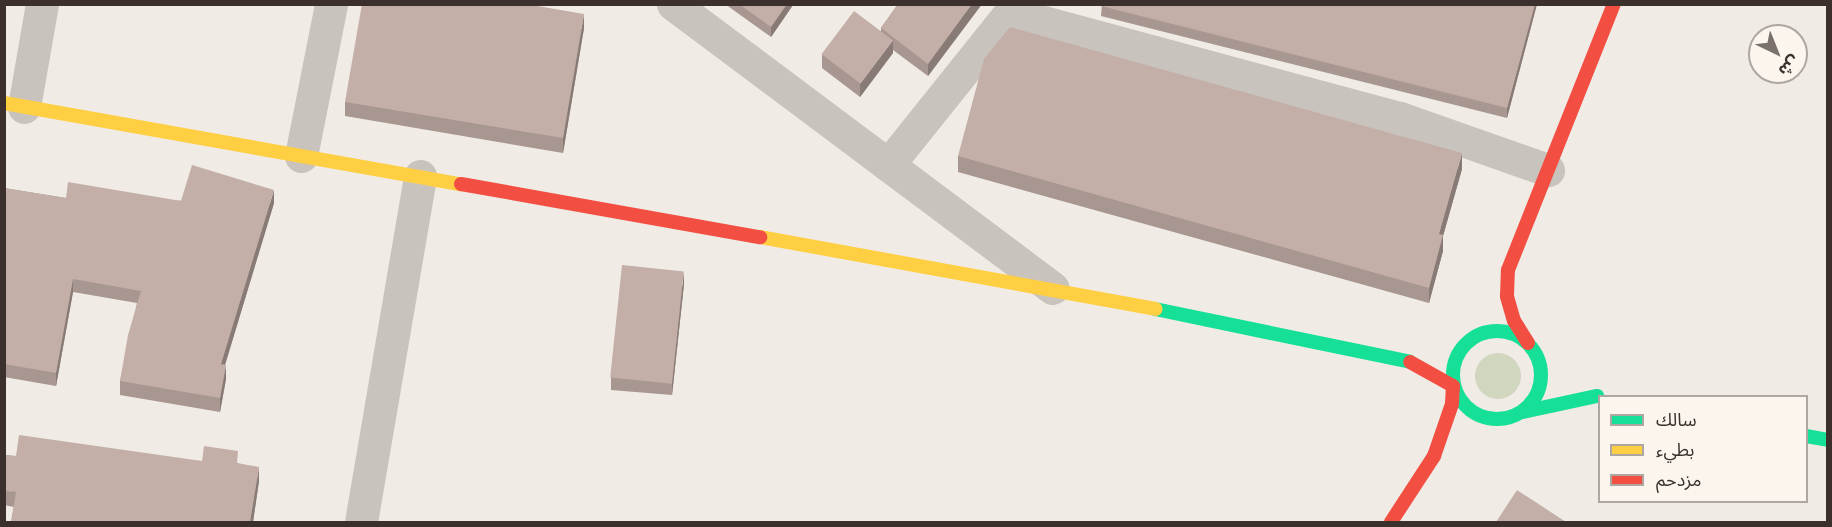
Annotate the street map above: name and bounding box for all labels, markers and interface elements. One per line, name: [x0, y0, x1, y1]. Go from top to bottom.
north arrow: [1748, 24, 1808, 84]
text: ش: [1775, 52, 1804, 80]
legend: [1598, 395, 1808, 503]
text: سالك: [1656, 409, 1697, 431]
text: بطيء: [1656, 439, 1694, 461]
text: مزدحم: [1656, 469, 1701, 491]

